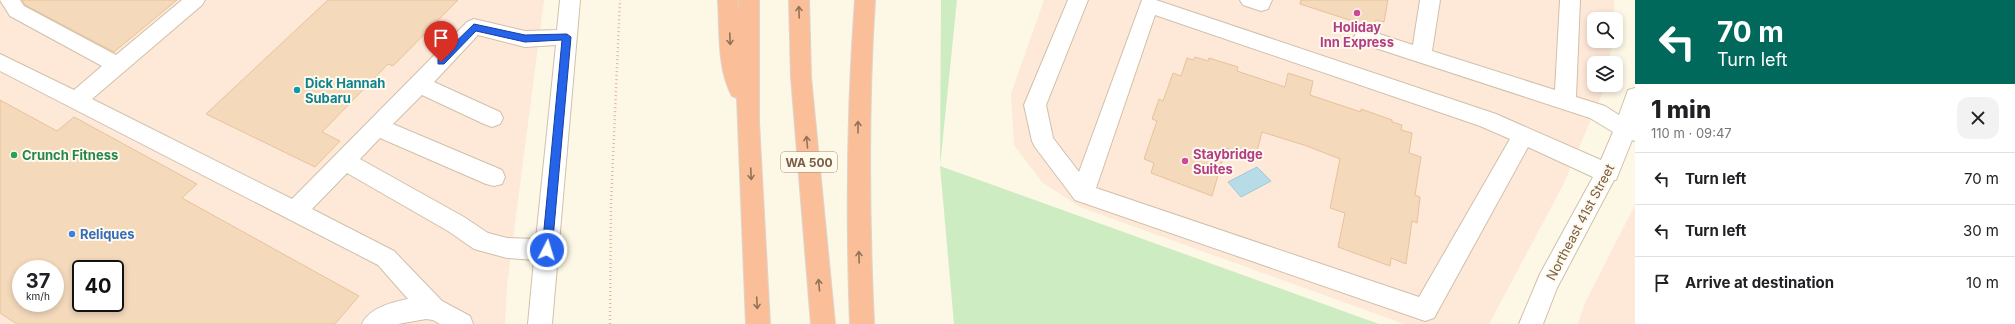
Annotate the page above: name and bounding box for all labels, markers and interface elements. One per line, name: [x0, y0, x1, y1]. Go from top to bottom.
one-way arrow: [795, 6, 803, 19]
marker: Holiday Inn Express: [1352, 8, 1362, 18]
map controls: [1587, 12, 1623, 92]
button: search: [1587, 12, 1623, 48]
text: 70 m: [1717, 15, 1784, 49]
icon: left: [1651, 16, 1703, 68]
place label: Holiday Inn Express: [1320, 19, 1394, 50]
pin: [424, 21, 458, 62]
icon: arrive: [430, 27, 452, 49]
one-way arrow: [726, 32, 734, 45]
text: Turn left: [1717, 49, 1787, 70]
button: layers: [1587, 56, 1623, 92]
place label: Dick Hannah Subaru: [305, 75, 385, 106]
marker: Dick Hannah Subaru: [292, 85, 302, 95]
text: 1 min: [1651, 95, 1711, 124]
button: close: [1957, 97, 1999, 139]
one-way arrow: [854, 121, 862, 134]
text: 110 m · 09:47: [1651, 125, 1732, 141]
one-way arrow: [803, 136, 810, 149]
place label: Staybridge Suites: [1193, 146, 1263, 177]
place label: Crunch Fitness: [22, 147, 118, 163]
marker: Crunch Fitness: [9, 150, 19, 160]
road number: WA 500: [781, 152, 837, 172]
marker: Staybridge Suites: [1180, 156, 1190, 166]
street label: Northeast 41st Street: [1543, 161, 1617, 283]
one-way arrow: [747, 167, 755, 180]
icon: left: [1651, 168, 1673, 190]
text: Turn left: [1685, 169, 1746, 188]
text: 70 m: [1964, 169, 1999, 188]
icon: left: [1651, 220, 1673, 242]
text: Turn left: [1685, 221, 1746, 240]
text: 30 m: [1963, 221, 1999, 240]
place label: Reliques: [80, 226, 134, 242]
marker: Reliques: [67, 229, 77, 239]
position arrow: [526, 229, 568, 271]
one-way arrow: [855, 251, 863, 264]
speed limit sign: 40: [72, 260, 124, 312]
text: 37: [26, 269, 50, 293]
icon: arrive: [1651, 272, 1673, 294]
text: Arrive at destination: [1685, 273, 1834, 292]
text: 10 m: [1966, 273, 1999, 292]
one-way arrow: [816, 279, 823, 292]
text: km/h: [26, 290, 50, 302]
one-way arrow: [754, 296, 761, 309]

